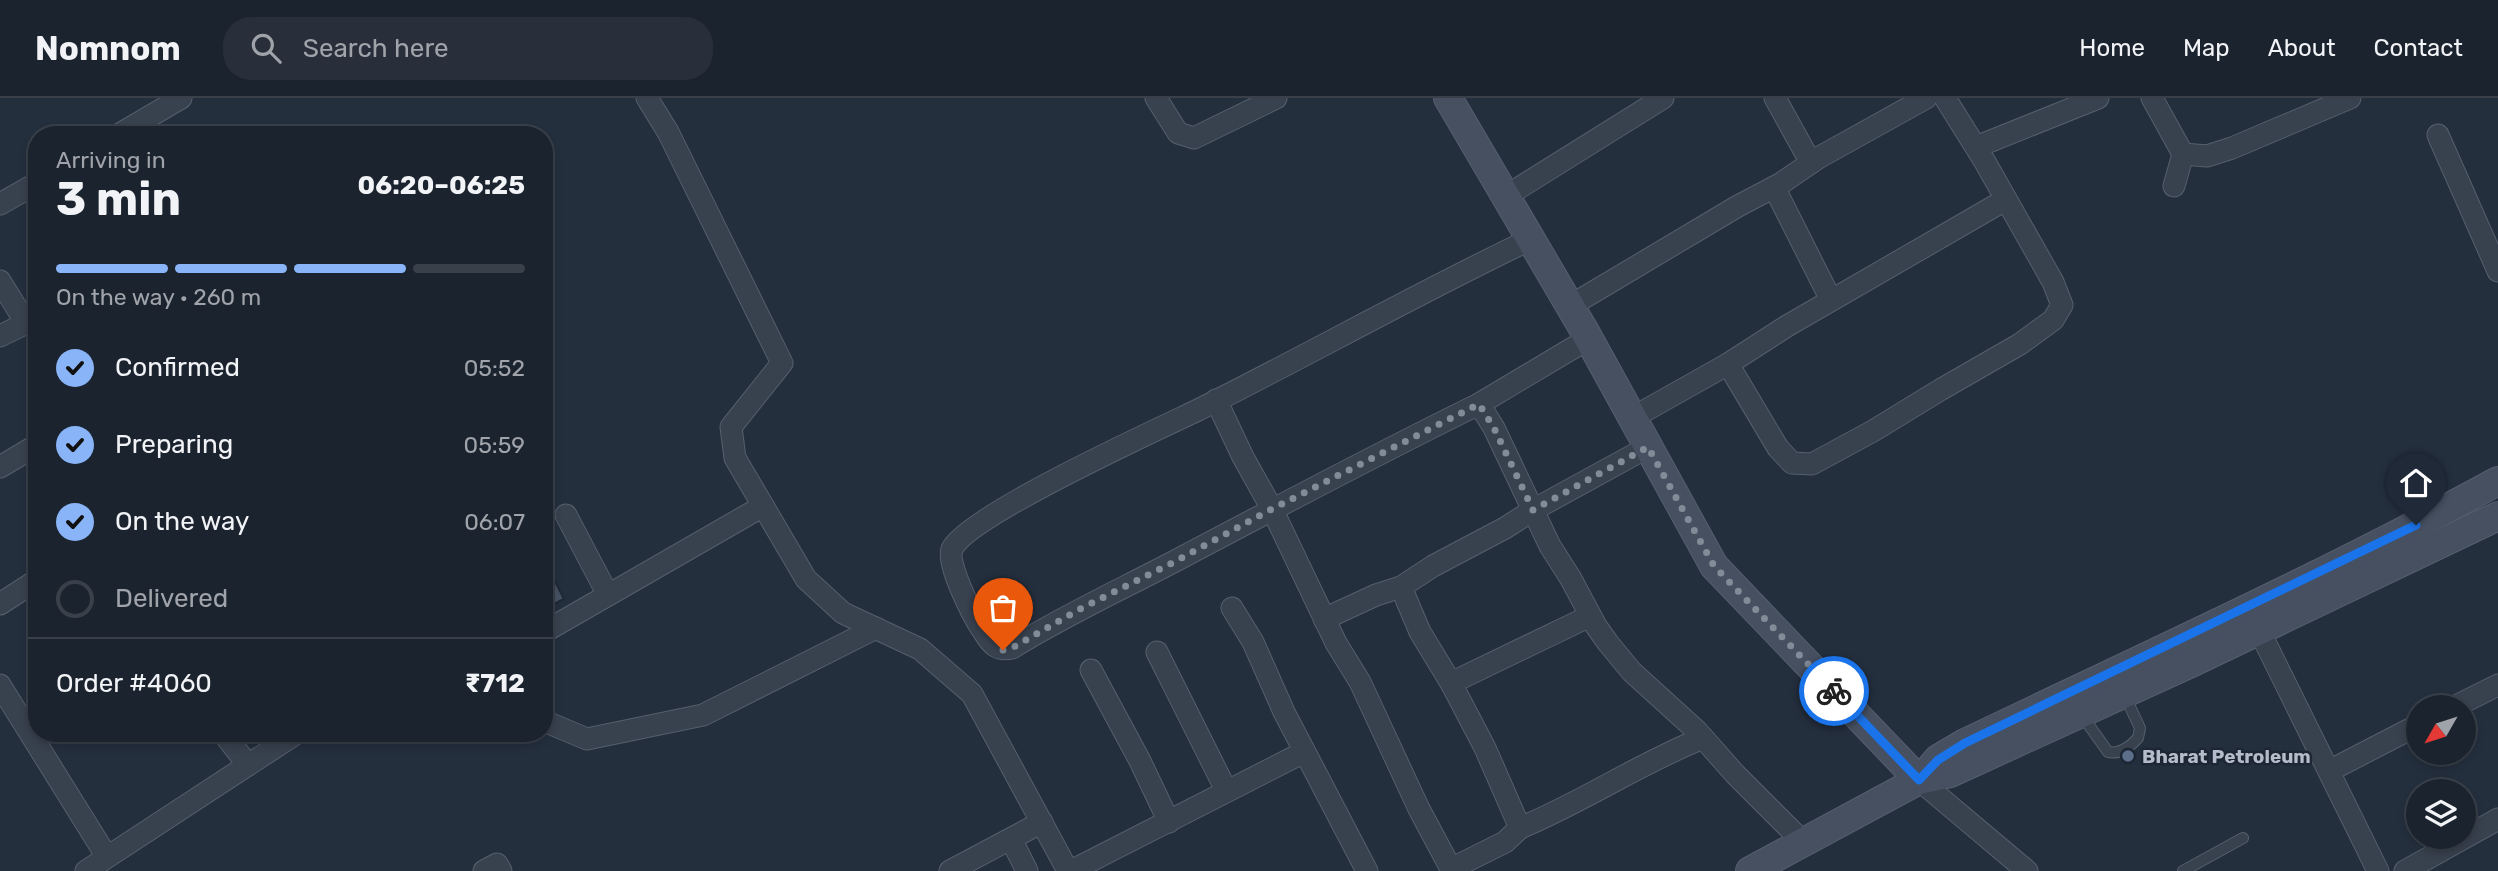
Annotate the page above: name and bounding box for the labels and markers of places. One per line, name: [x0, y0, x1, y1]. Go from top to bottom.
pin: [2386, 453, 2446, 525]
pin: [973, 578, 1033, 650]
place label: Bharat Petroleum: [2142, 745, 2311, 768]
marker: Bharat Petroleum: [2120, 748, 2136, 764]

